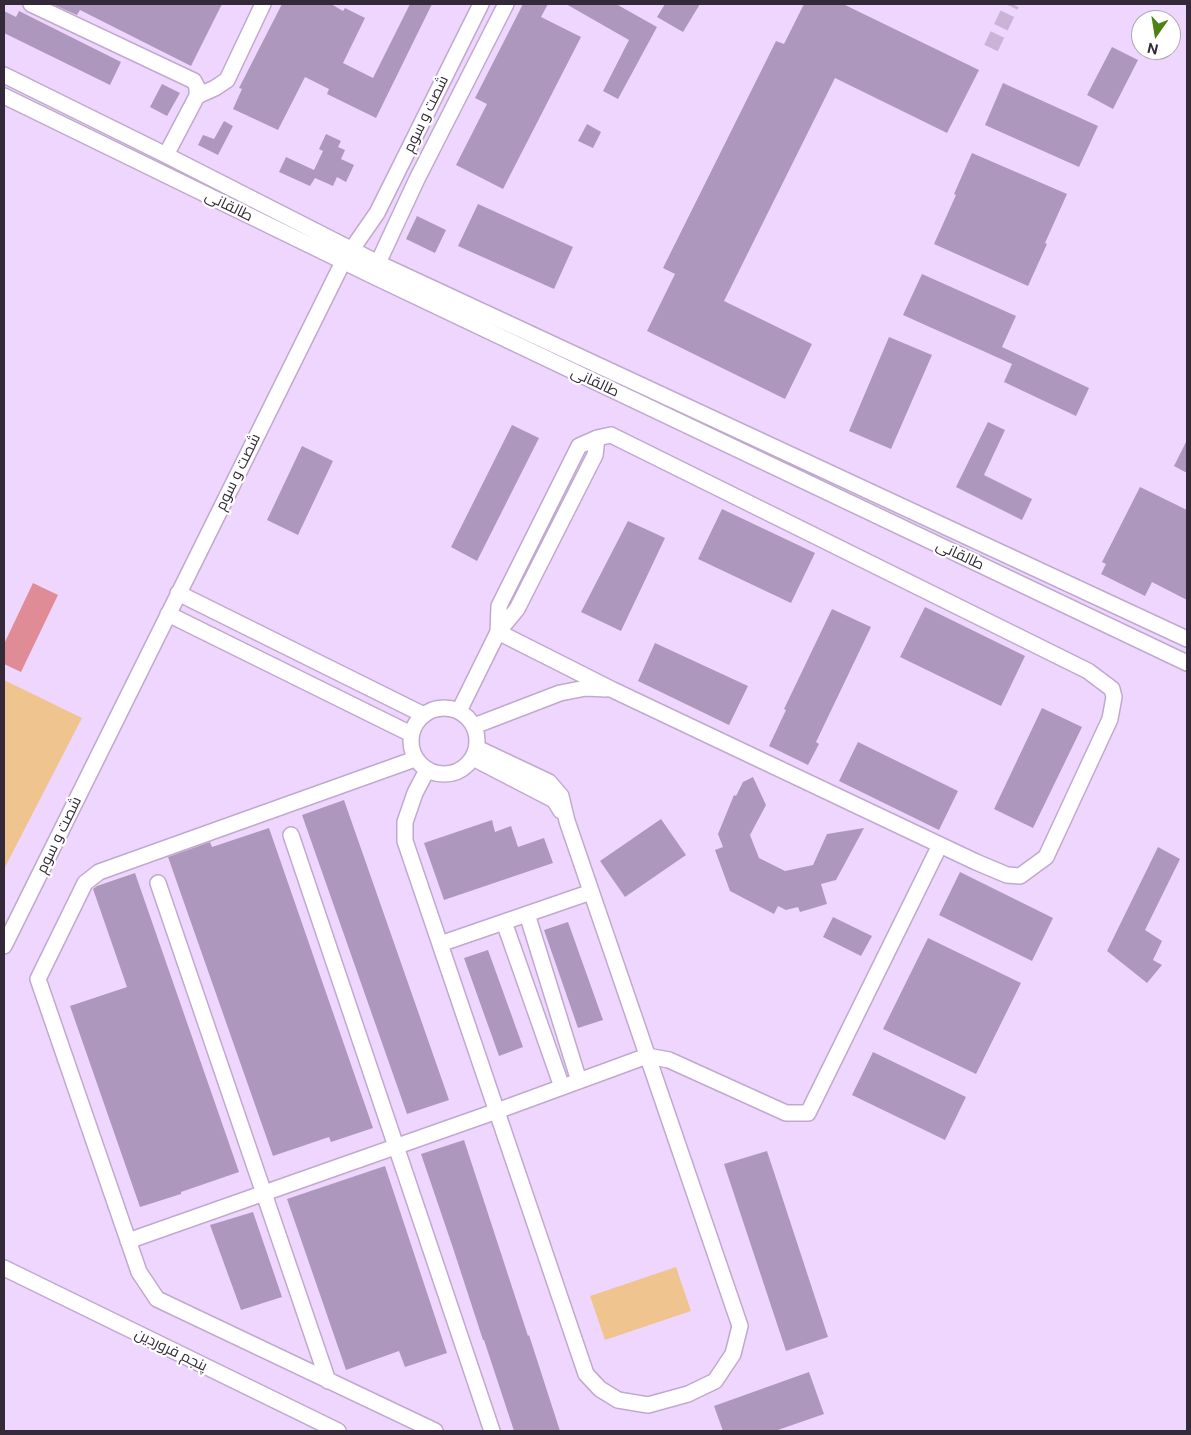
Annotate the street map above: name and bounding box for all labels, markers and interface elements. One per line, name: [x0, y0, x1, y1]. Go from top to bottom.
north arrow: [1131, 10, 1181, 60]
text: N: [1146, 40, 1160, 58]
street label: شصت و سوم: [400, 73, 452, 155]
street label: طالقانی: [202, 187, 256, 225]
street label: طالقانی: [568, 363, 622, 401]
street label: شصت و سوم: [212, 431, 264, 513]
street label: طالقانی: [933, 536, 987, 574]
street label: شصت و سوم: [33, 794, 85, 876]
street label: پنجم فروردین: [132, 1325, 210, 1375]

